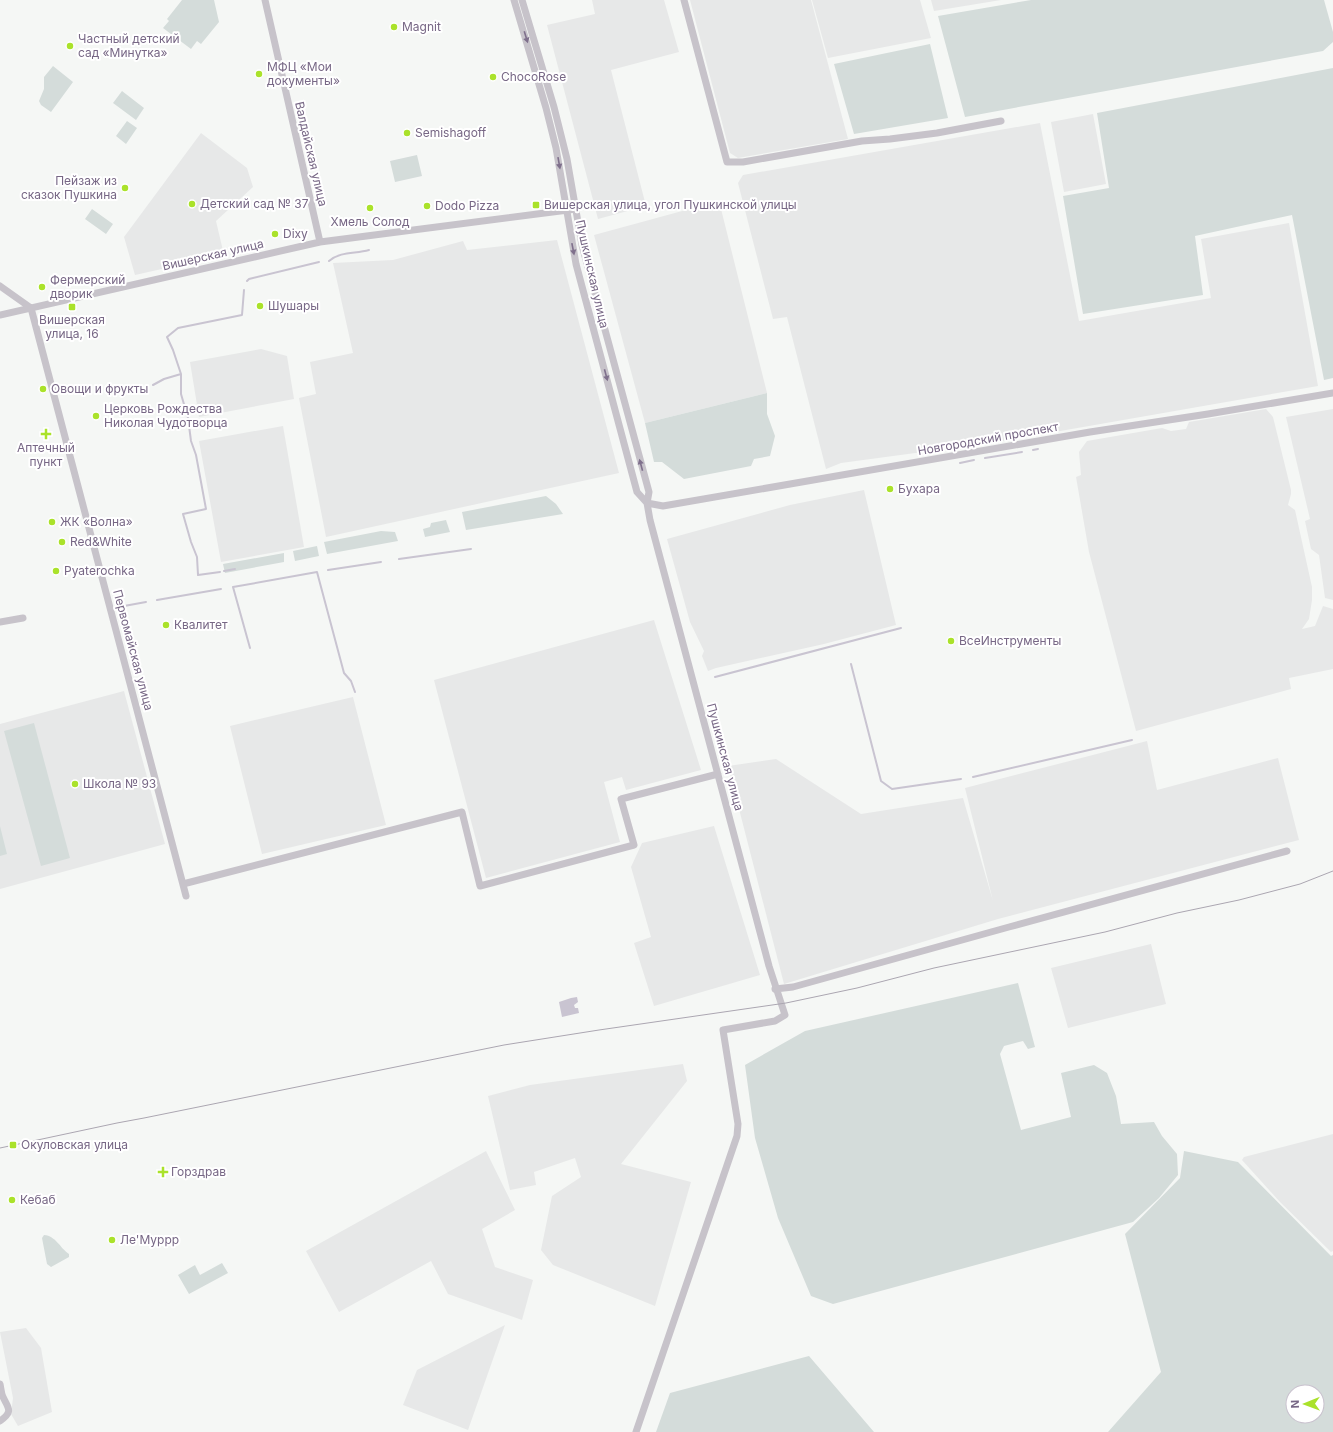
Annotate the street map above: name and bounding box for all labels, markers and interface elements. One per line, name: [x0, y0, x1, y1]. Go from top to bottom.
place label: Magnit: [402, 19, 441, 34]
marker: Magnit: [389, 22, 399, 32]
place label: Частный детский сад «Минутка»: [78, 31, 180, 60]
one-way arrow: [523, 32, 529, 44]
marker: Частный детский сад «Минутка»: [65, 41, 75, 51]
place label: МФЦ «Мои документы»: [267, 59, 340, 88]
marker: МФЦ «Мои документы»: [254, 69, 264, 79]
place label: ChocoRose: [501, 69, 566, 84]
marker: ChocoRose: [488, 72, 498, 82]
street label: Валдайская улица: [292, 100, 331, 208]
place label: Semishagoff: [415, 125, 487, 140]
marker: Semishagoff: [402, 128, 412, 138]
one-way arrow: [556, 157, 562, 169]
place label: Пейзаж из сказок Пушкина: [21, 173, 117, 202]
marker: Пейзаж из сказок Пушкина: [120, 183, 130, 193]
place label: Детский сад № 37: [200, 196, 309, 211]
place label: Вишерская улица, угол Пушкинской улицы: [544, 197, 797, 212]
place label: Dodo Pizza: [435, 198, 499, 213]
marker: Детский сад № 37: [187, 199, 197, 209]
marker: Вишерская улица, угол Пушкинской улицы: [531, 200, 541, 210]
marker: Dodo Pizza: [422, 201, 432, 211]
marker: Хмель Солод: [365, 203, 375, 213]
place label: Хмель Солод: [331, 214, 410, 229]
street label: Пушкинская улица: [573, 218, 612, 329]
place label: Dixy: [283, 226, 308, 241]
marker: Dixy: [270, 229, 280, 239]
street label: Вишерская улица: [161, 236, 265, 273]
one-way arrow: [570, 243, 576, 255]
place label: Фермерский дворик: [50, 272, 125, 301]
marker: Фермерский дворик: [37, 282, 47, 292]
place label: Шушары: [268, 298, 319, 313]
marker: Шушары: [255, 301, 265, 311]
marker: Вишерская улица, 16: [67, 302, 77, 312]
place label: Вишерская улица, 16: [39, 312, 105, 341]
one-way arrow: [603, 369, 609, 381]
place label: Овощи и фрукты: [51, 381, 148, 396]
marker: Овощи и фрукты: [38, 384, 48, 394]
place label: Церковь Рождества Николая Чудотворца: [104, 401, 228, 430]
marker: Церковь Рождества Николая Чудотворца: [91, 411, 101, 421]
street label: Новгородский проспект: [916, 419, 1060, 458]
marker: Аптечный пункт: [41, 429, 51, 439]
place label: Аптечный пункт: [17, 440, 75, 469]
one-way arrow: [638, 458, 644, 471]
place label: Бухара: [898, 481, 940, 496]
marker: Бухара: [885, 484, 895, 494]
place label: ЖК «Волна»: [60, 514, 133, 529]
marker: ЖК «Волна»: [47, 517, 57, 527]
place label: Red&White: [70, 534, 132, 549]
marker: Red&White: [57, 537, 67, 547]
place label: Pyaterochka: [64, 563, 135, 578]
marker: Pyaterochka: [51, 566, 61, 576]
street label: Первомайская улица: [110, 588, 157, 712]
place label: Квалитет: [174, 617, 228, 632]
marker: Квалитет: [161, 620, 171, 630]
place label: ВсеИнструменты: [959, 633, 1061, 648]
marker: ВсеИнструменты: [946, 636, 956, 646]
street label: Пушкинская улица: [704, 702, 747, 812]
place label: Школа № 93: [83, 776, 156, 791]
marker: Школа № 93: [70, 779, 80, 789]
place label: Окуловская улица: [21, 1137, 128, 1152]
marker: Окуловская улица: [8, 1140, 18, 1150]
place label: Горздрав: [171, 1164, 226, 1179]
marker: Горздрав: [158, 1167, 168, 1177]
place label: Кебаб: [20, 1192, 56, 1207]
marker: Кебаб: [7, 1195, 17, 1205]
place label: Ле'Муррр: [120, 1232, 179, 1247]
marker: Ле'Муррр: [107, 1235, 117, 1245]
north arrow: [1285, 1384, 1325, 1424]
text: N: [1288, 1400, 1302, 1408]

